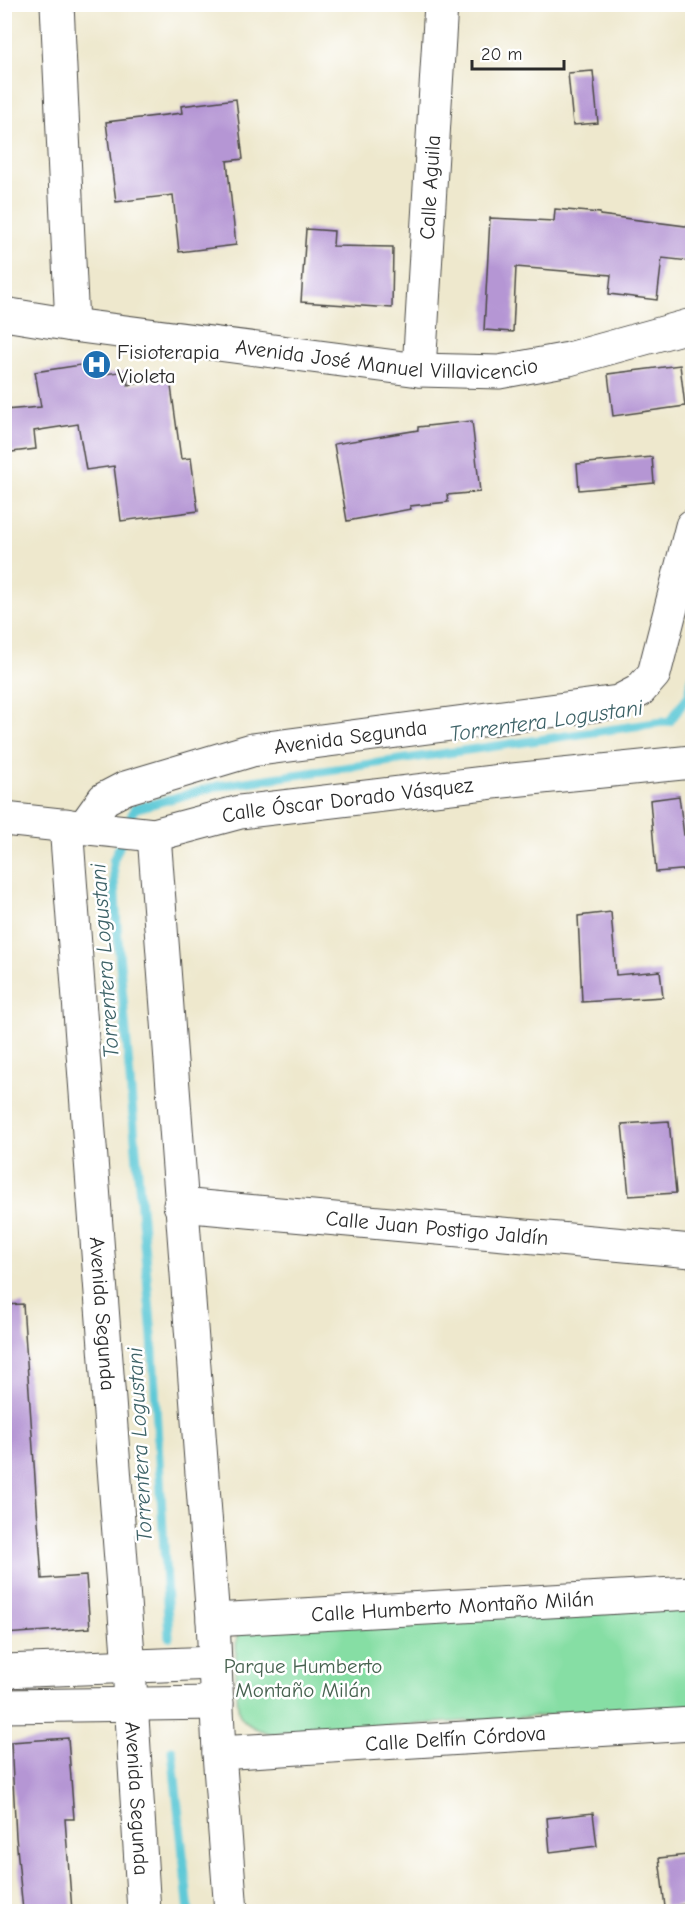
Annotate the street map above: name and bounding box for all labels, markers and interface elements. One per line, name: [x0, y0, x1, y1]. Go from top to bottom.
scale bar: [472, 33, 564, 71]
text: 20 m: [481, 44, 522, 65]
street label: Calle Aguila: [415, 134, 445, 240]
street label: Avenida José Manuel Villavicencio: [234, 334, 540, 384]
place label: Fisioterapia Violeta: [117, 340, 220, 388]
hospital icon: Fisioterapia Violeta: [80, 348, 112, 380]
water label: Torrentera Logustani: [448, 694, 646, 747]
street label: Avenida Segunda: [273, 715, 428, 759]
street label: Calle Óscar Dorado Vásquez: [219, 772, 474, 828]
water label: Torrentera Logustani: [85, 862, 125, 1059]
street label: Calle Juan Postigo Jaldín: [325, 1206, 549, 1250]
street label: Avenida Segunda: [85, 1236, 120, 1391]
water label: Torrentera Logustani: [122, 1346, 158, 1543]
street label: Calle Humberto Montaño Milán: [311, 1587, 595, 1626]
park label: Parque Humberto Montaño Milán: [224, 1654, 382, 1702]
street label: Avenida Segunda: [120, 1721, 154, 1876]
street label: Calle Delfín Córdova: [364, 1721, 547, 1756]

